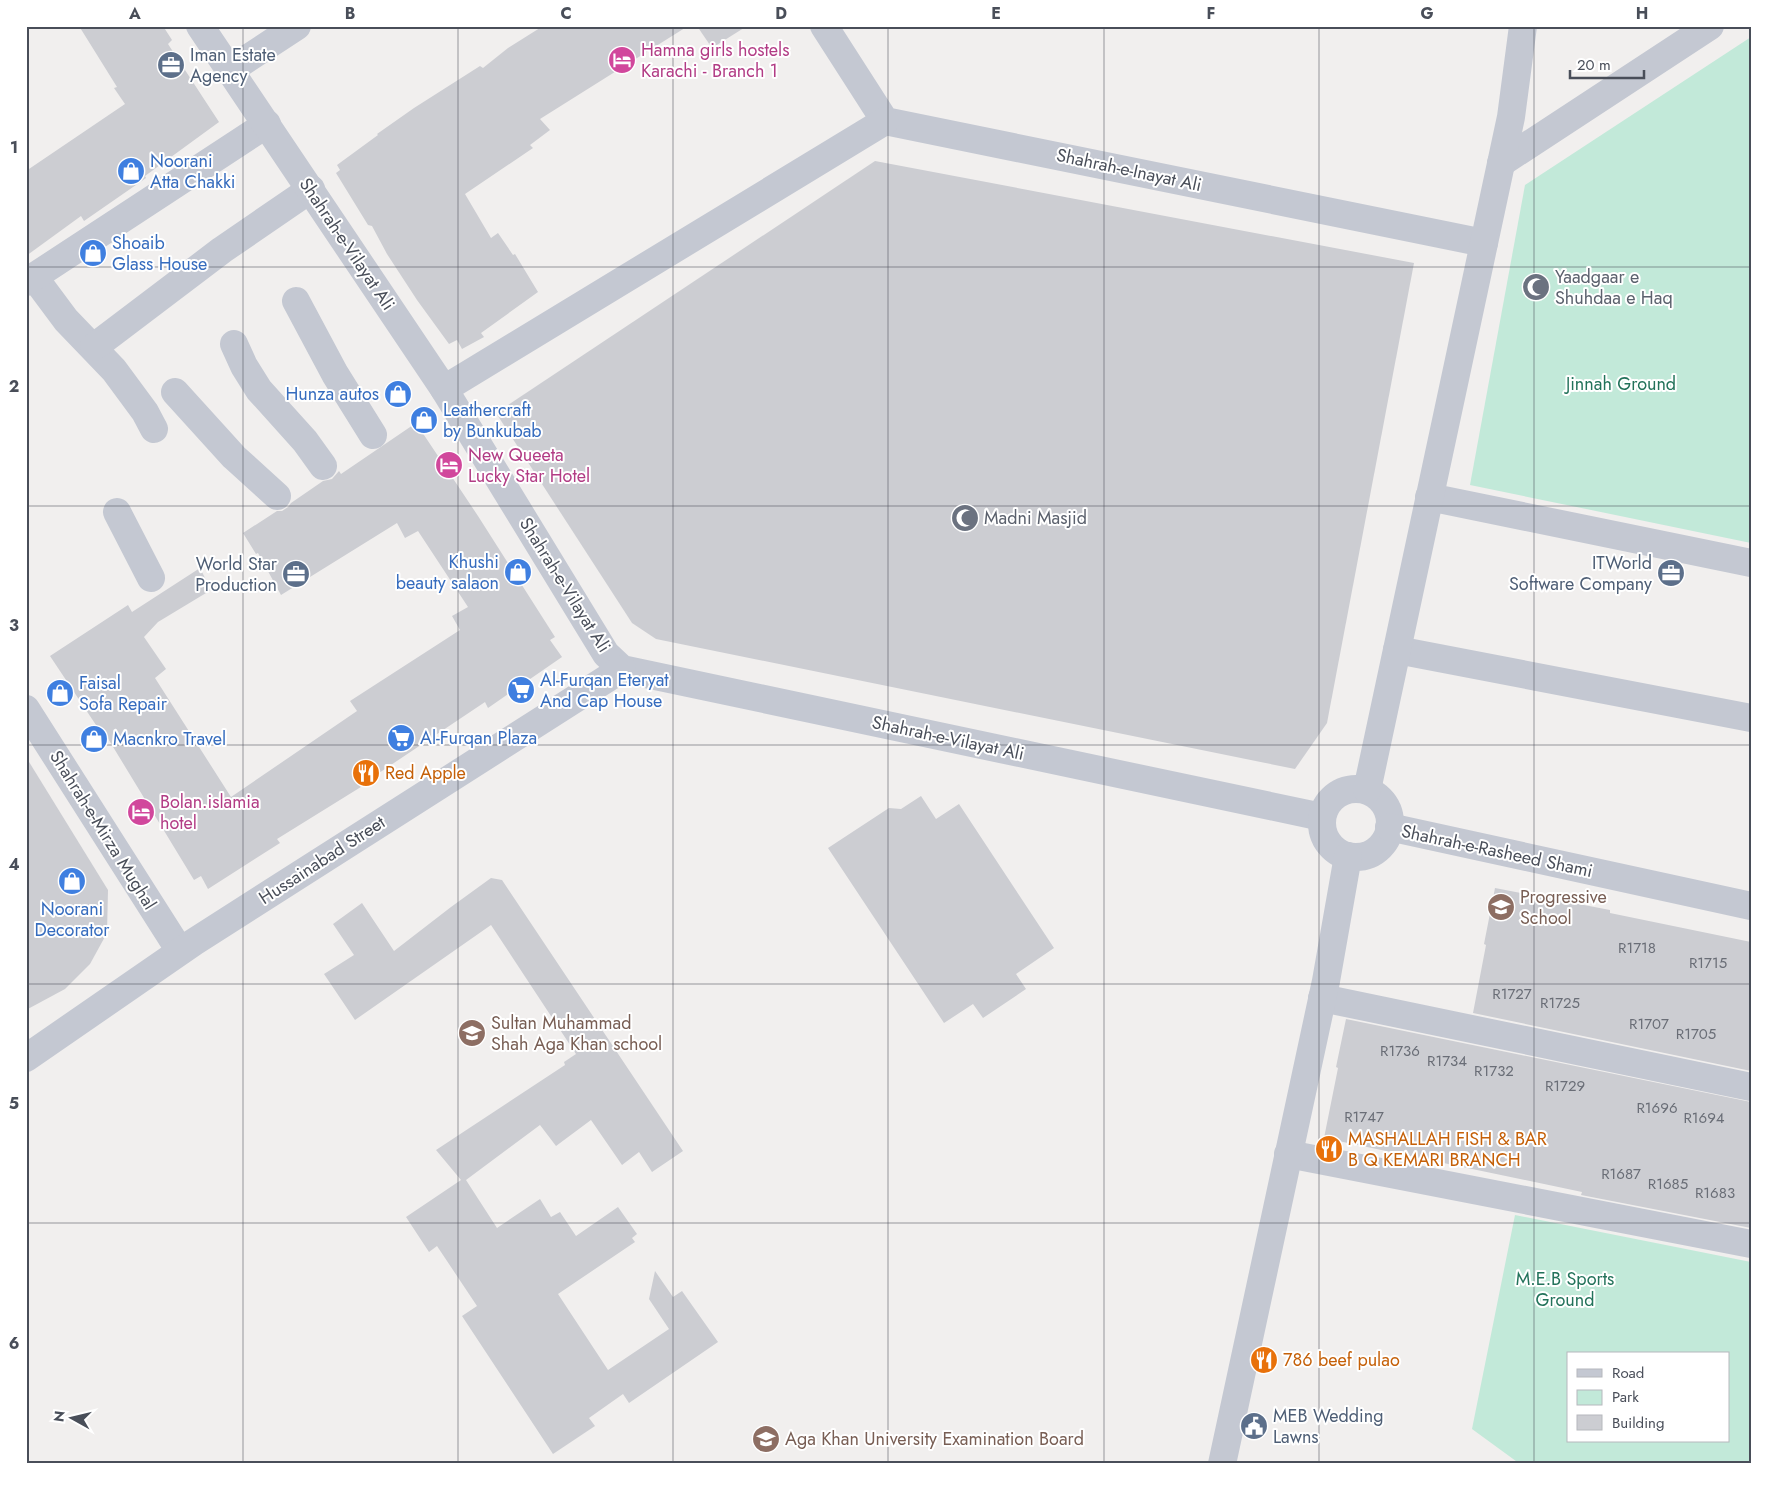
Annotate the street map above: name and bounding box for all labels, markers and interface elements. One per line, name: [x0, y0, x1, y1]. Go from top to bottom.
text: A: [128, 2, 141, 25]
text: B: [345, 2, 355, 25]
text: C: [560, 2, 572, 25]
text: D: [775, 2, 787, 25]
text: E: [991, 2, 1001, 25]
text: F: [1207, 2, 1215, 25]
text: G: [1420, 2, 1434, 25]
text: H: [1636, 2, 1648, 25]
place label: Hamna girls hostels Karachi - Branch 1: [641, 37, 790, 84]
place label: Iman Estate Agency: [190, 42, 276, 89]
hotel icon: Hamna girls hostels Karachi - Branch 1: [607, 45, 637, 75]
scale bar: [1570, 48, 1643, 80]
office icon: Iman Estate Agency: [156, 50, 186, 80]
text: 20 m: [1577, 54, 1611, 76]
text: 1: [10, 136, 18, 159]
street label: Shahrah-e-Inayat Ali: [1054, 142, 1204, 198]
place label: Noorani Atta Chakki: [150, 148, 236, 195]
shop icon: Noorani Atta Chakki: [116, 156, 146, 186]
street label: Shahrah-e-Vilayat Ali: [293, 173, 401, 315]
place label: Shoaib Glass House: [112, 230, 207, 277]
shop icon: Shoaib Glass House: [78, 238, 108, 268]
place label: Yaadgaar e Shuhdaa e Haq: [1555, 264, 1673, 311]
mosque icon: Yaadgaar e Shuhdaa e Haq: [1521, 272, 1551, 302]
park label: Jinnah Ground: [1564, 371, 1676, 397]
text: 2: [9, 375, 19, 398]
shop icon: Hunza autos: [383, 379, 413, 409]
place label: Hunza autos: [285, 381, 379, 407]
place label: Leathercraft by Bunkubab: [443, 397, 542, 444]
shop icon: Leathercraft by Bunkubab: [409, 405, 439, 435]
place label: New Queeta Lucky Star Hotel: [468, 442, 590, 489]
hotel icon: New Queeta Lucky Star Hotel: [434, 450, 464, 480]
mosque icon: Madni Masjid: [950, 503, 980, 533]
place label: Madni Masjid: [984, 505, 1087, 531]
street label: Shahrah-e-Vilayat Ali: [513, 512, 617, 658]
place label: Khushi beauty salaon: [396, 549, 499, 596]
place label: ITWorld Software Company: [1509, 550, 1652, 597]
place label: World Star Production: [195, 551, 278, 598]
shop icon: Khushi beauty salaon: [503, 557, 533, 587]
office icon: ITWorld Software Company: [1656, 558, 1686, 588]
office icon: World Star Production: [281, 559, 311, 589]
text: 3: [9, 614, 19, 637]
place label: Al-Furqan Eteryat And Cap House: [540, 667, 669, 714]
place label: Faisal Sofa Repair: [79, 670, 168, 717]
supermarket icon: Al-Furqan Eteryat And Cap House: [506, 675, 536, 705]
shop icon: Faisal Sofa Repair: [45, 678, 75, 708]
street label: Shahrah-e-Vilayat Ali: [870, 709, 1026, 767]
supermarket icon: Al-Furqan Plaza: [386, 723, 416, 753]
shop icon: Macnkro Travel: [79, 724, 109, 754]
place label: Al-Furqan Plaza: [420, 725, 537, 751]
place label: Macnkro Travel: [113, 726, 226, 752]
street label: Shahrah-e-Mirza Mughal: [43, 745, 163, 915]
restaurant icon: Red Apple: [351, 758, 381, 788]
place label: Red Apple: [385, 760, 466, 786]
place label: Bolan.islamia hotel: [160, 789, 260, 836]
hotel icon: Bolan.islamia hotel: [126, 797, 156, 827]
street label: Hussainabad Street: [254, 809, 391, 911]
street label: Shahrah-e-Rasheed Shami: [1399, 818, 1595, 884]
text: 4: [8, 853, 20, 876]
shop icon: Noorani Decorator: [57, 866, 87, 896]
place label: Progressive School: [1520, 884, 1607, 931]
school or university icon: Progressive School: [1486, 892, 1516, 922]
place label: Noorani Decorator: [34, 896, 110, 943]
house number: R1718: [1618, 937, 1656, 959]
house number: R1715: [1689, 952, 1727, 974]
house number: R1727: [1492, 983, 1532, 1005]
house number: R1725: [1540, 992, 1580, 1014]
place label: Sultan Muhammad Shah Aga Khan school: [491, 1010, 662, 1057]
house number: R1707: [1629, 1013, 1669, 1035]
school or university icon: Sultan Muhammad Shah Aga Khan school: [457, 1018, 487, 1048]
house number: R1705: [1676, 1023, 1716, 1045]
house number: R1736: [1380, 1040, 1420, 1062]
house number: R1734: [1427, 1050, 1467, 1072]
house number: R1732: [1474, 1060, 1514, 1082]
house number: R1729: [1545, 1075, 1585, 1097]
text: 5: [9, 1092, 19, 1115]
house number: R1696: [1636, 1097, 1678, 1119]
house number: R1747: [1344, 1106, 1384, 1128]
house number: R1694: [1683, 1107, 1725, 1129]
place label: MASHALLAH FISH & BAR B Q KEMARI BRANCH: [1348, 1126, 1547, 1173]
restaurant icon: MASHALLAH FISH & BAR B Q KEMARI BRANCH: [1314, 1134, 1344, 1164]
house number: R1687: [1601, 1163, 1641, 1185]
house number: R1685: [1648, 1173, 1688, 1195]
house number: R1683: [1695, 1182, 1735, 1204]
park label: M.E.B Sports Ground: [1516, 1266, 1614, 1313]
text: 6: [9, 1332, 19, 1355]
restaurant icon: 786 beef pulao: [1249, 1345, 1279, 1375]
place label: 786 beef pulao: [1283, 1347, 1400, 1373]
legend: [1567, 1352, 1730, 1442]
text: Road: [1612, 1362, 1644, 1384]
text: Park: [1612, 1386, 1639, 1408]
north arrow: [48, 1392, 98, 1442]
place label: MEB Wedding Lawns: [1273, 1403, 1383, 1450]
text: N: [48, 1409, 70, 1423]
public building icon: MEB Wedding Lawns: [1239, 1411, 1269, 1441]
text: Building: [1612, 1412, 1664, 1434]
school or university icon: Aga Khan University Examination Board: [751, 1424, 781, 1454]
place label: Aga Khan University Examination Board: [785, 1426, 1084, 1452]

